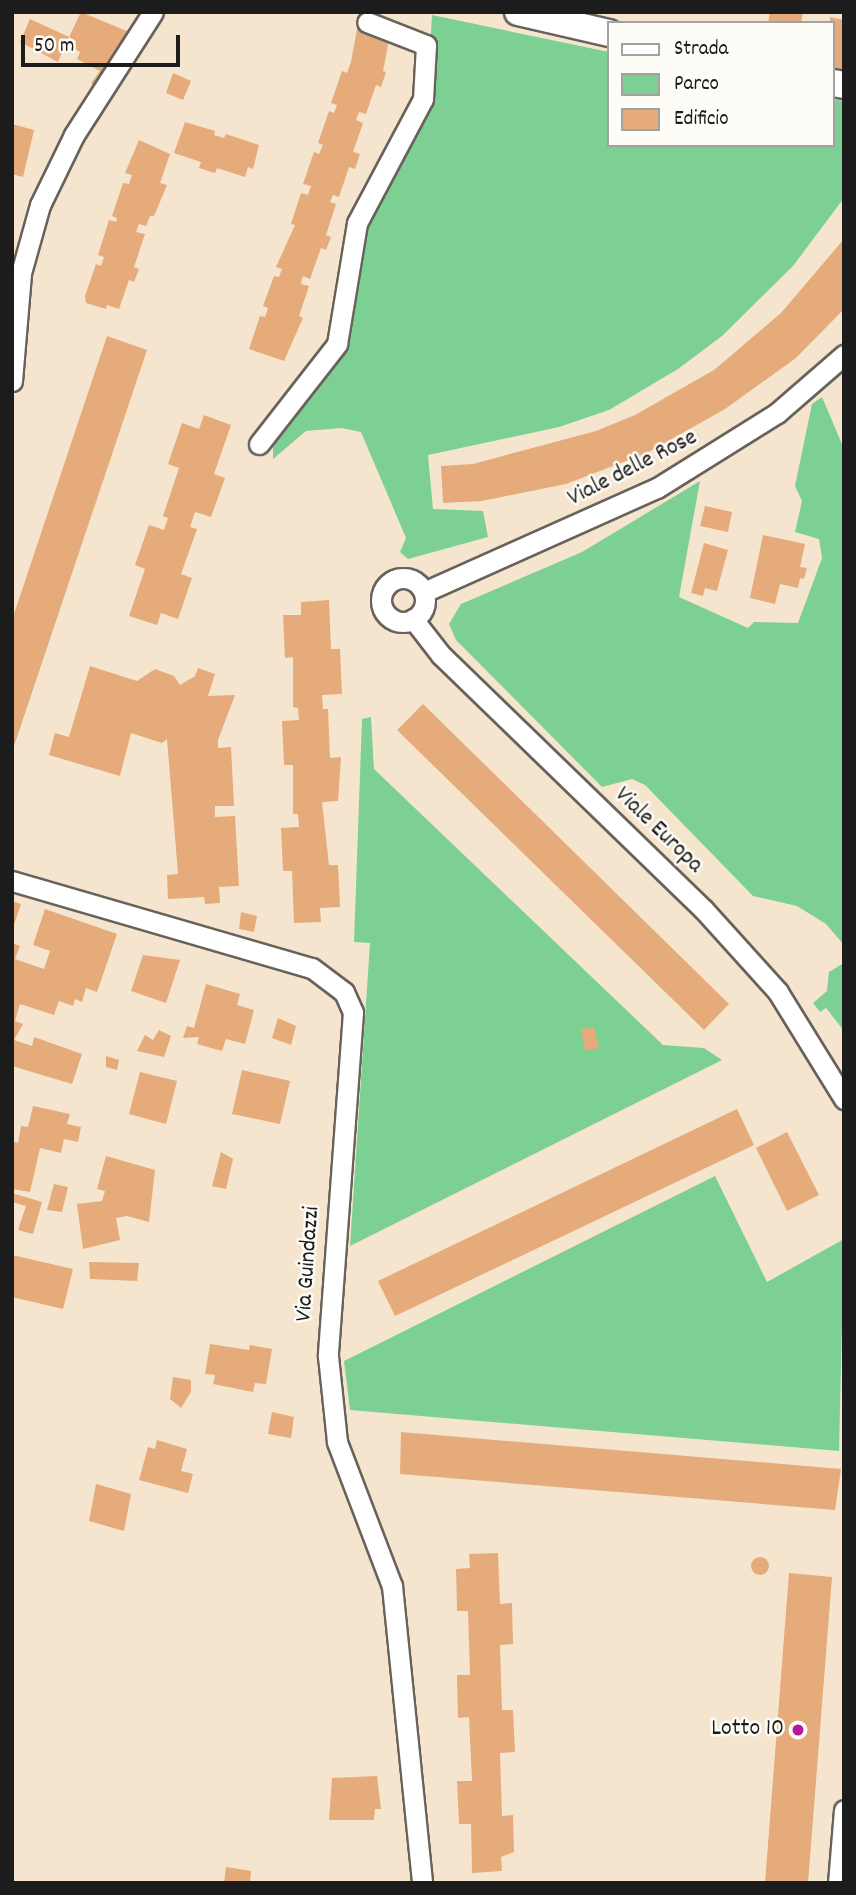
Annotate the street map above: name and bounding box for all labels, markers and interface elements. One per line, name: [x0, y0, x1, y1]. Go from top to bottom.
scale bar: [24, 21, 184, 65]
legend: [608, 21, 835, 147]
text: 50 m: [34, 32, 74, 62]
text: Strada: [674, 35, 728, 65]
text: Parco: [674, 70, 719, 100]
text: Edificio: [674, 105, 729, 135]
street label: Viale delle Rose: [564, 424, 702, 514]
street label: Viale Europa: [608, 782, 708, 880]
street label: Via Guindazzi: [291, 1205, 327, 1323]
place label: Lotto 10: [711, 1716, 784, 1744]
marker: Lotto 10: [790, 1722, 806, 1738]

